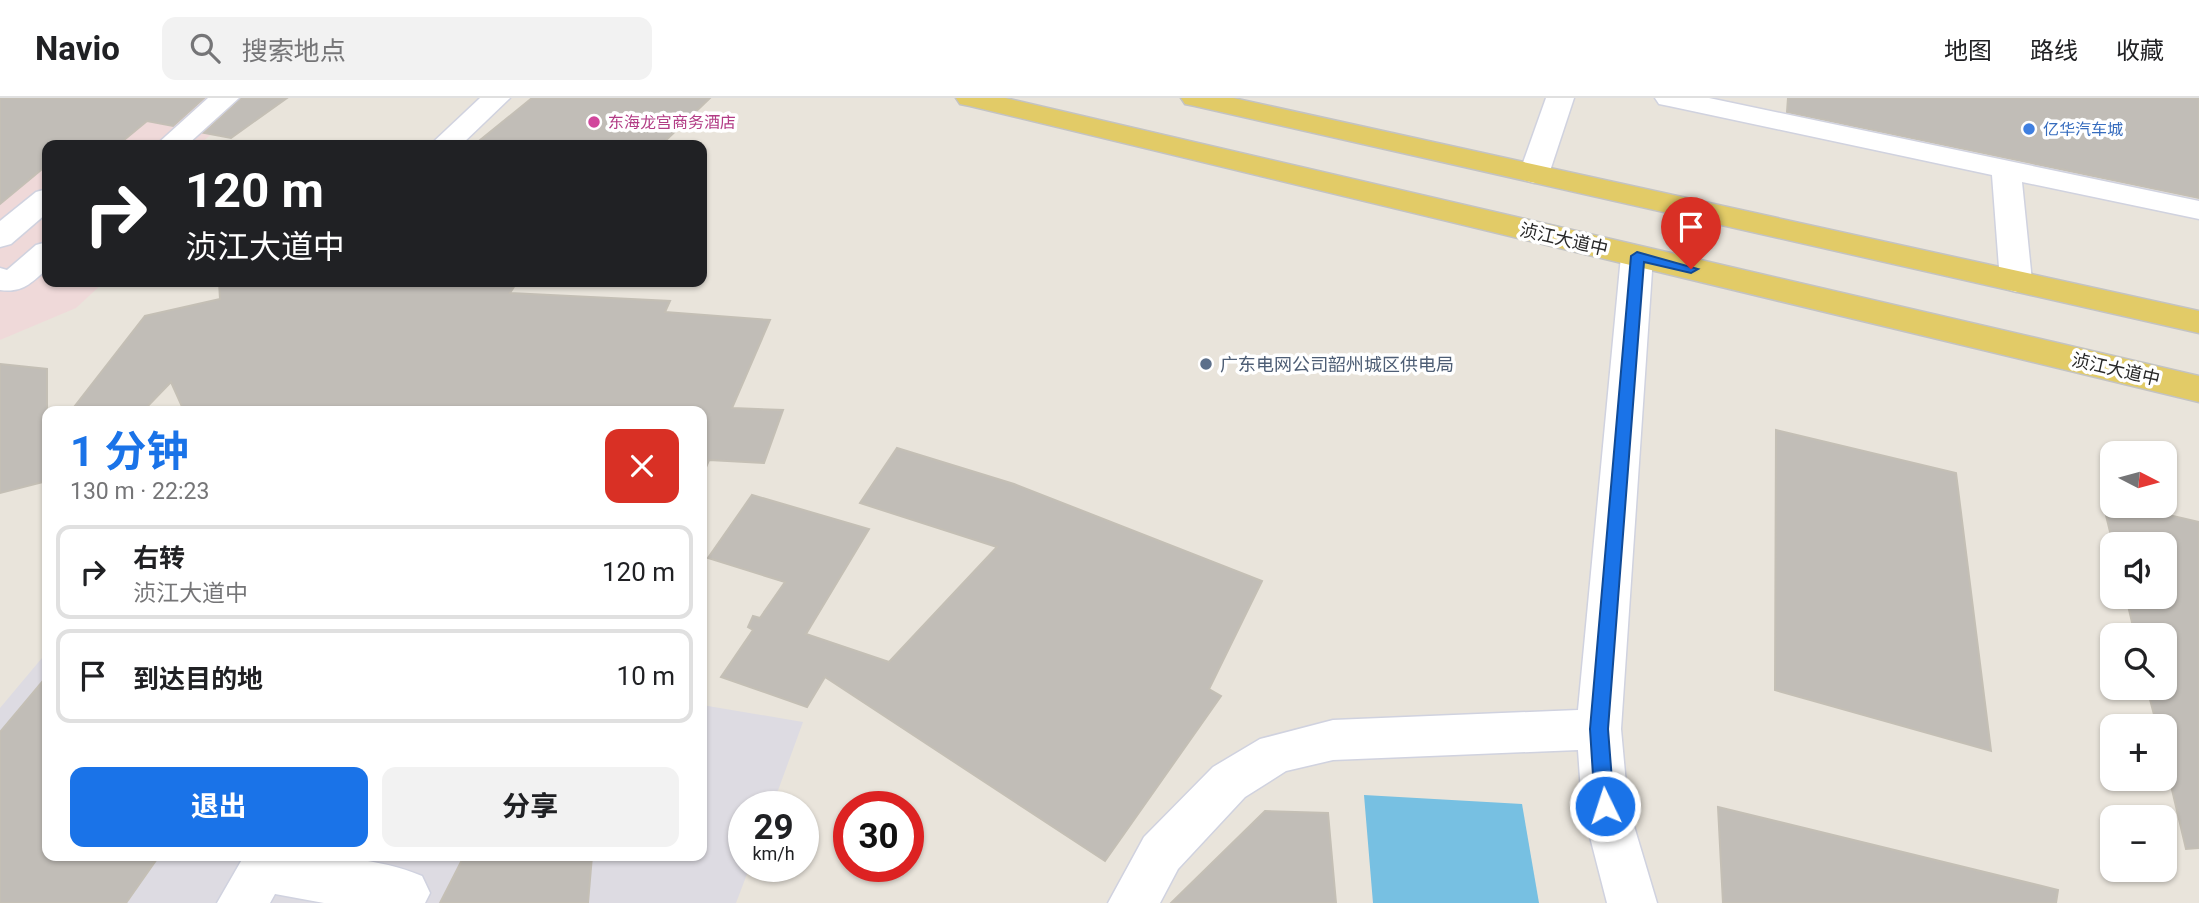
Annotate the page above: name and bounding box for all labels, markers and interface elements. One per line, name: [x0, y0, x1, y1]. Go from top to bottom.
search box: [162, 17, 652, 80]
text: Navio: [35, 29, 120, 68]
icon: search: [186, 29, 224, 67]
text: 搜索地点: [242, 36, 346, 66]
text: 地图: [1944, 37, 1992, 65]
text: 路线: [2030, 37, 2078, 65]
text: 收藏: [2116, 37, 2164, 65]
place label: 东海龙宫商务酒店: [608, 113, 736, 132]
marker: 东海龙宫商务酒店: [586, 114, 602, 130]
place label: 亿华汽车城: [2043, 120, 2123, 139]
marker: 亿华汽车城: [2021, 121, 2037, 137]
text: 120 m: [185, 162, 324, 219]
icon: right: [70, 168, 161, 259]
pin: [1661, 197, 1721, 269]
icon: arrive: [1672, 208, 1710, 246]
street label: 浈江大道中: [1518, 219, 1610, 259]
text: 浈江大道中: [185, 228, 345, 266]
street label: 浈江大道中: [2070, 349, 2162, 389]
place label: 广东电网公司韶州城区供电局: [1220, 354, 1454, 375]
marker: 广东电网公司韶州城区供电局: [1198, 356, 1214, 372]
text: 1 分钟: [70, 427, 189, 476]
button: close: [605, 429, 679, 503]
north arrow: [2100, 441, 2177, 518]
map controls: [2100, 441, 2177, 882]
text: 130 m · 22:23: [70, 478, 209, 505]
button: sound: [2100, 532, 2177, 609]
text: 右转: [133, 543, 185, 573]
icon: right: [74, 553, 112, 591]
text: 120 m: [602, 557, 675, 587]
text: 浈江大道中: [133, 580, 248, 607]
button: search: [2100, 623, 2177, 700]
icon: arrive: [74, 657, 112, 695]
text: 10 m: [617, 661, 675, 691]
text: 到达目的地: [133, 664, 263, 694]
button: +: [2100, 714, 2177, 791]
button: 退出: [70, 767, 368, 847]
button: 分享: [382, 767, 679, 847]
position arrow: [1568, 769, 1642, 843]
speed limit sign: 30: [833, 791, 924, 882]
button: −: [2100, 805, 2177, 882]
text: 29: [753, 807, 794, 848]
text: km/h: [752, 843, 795, 864]

